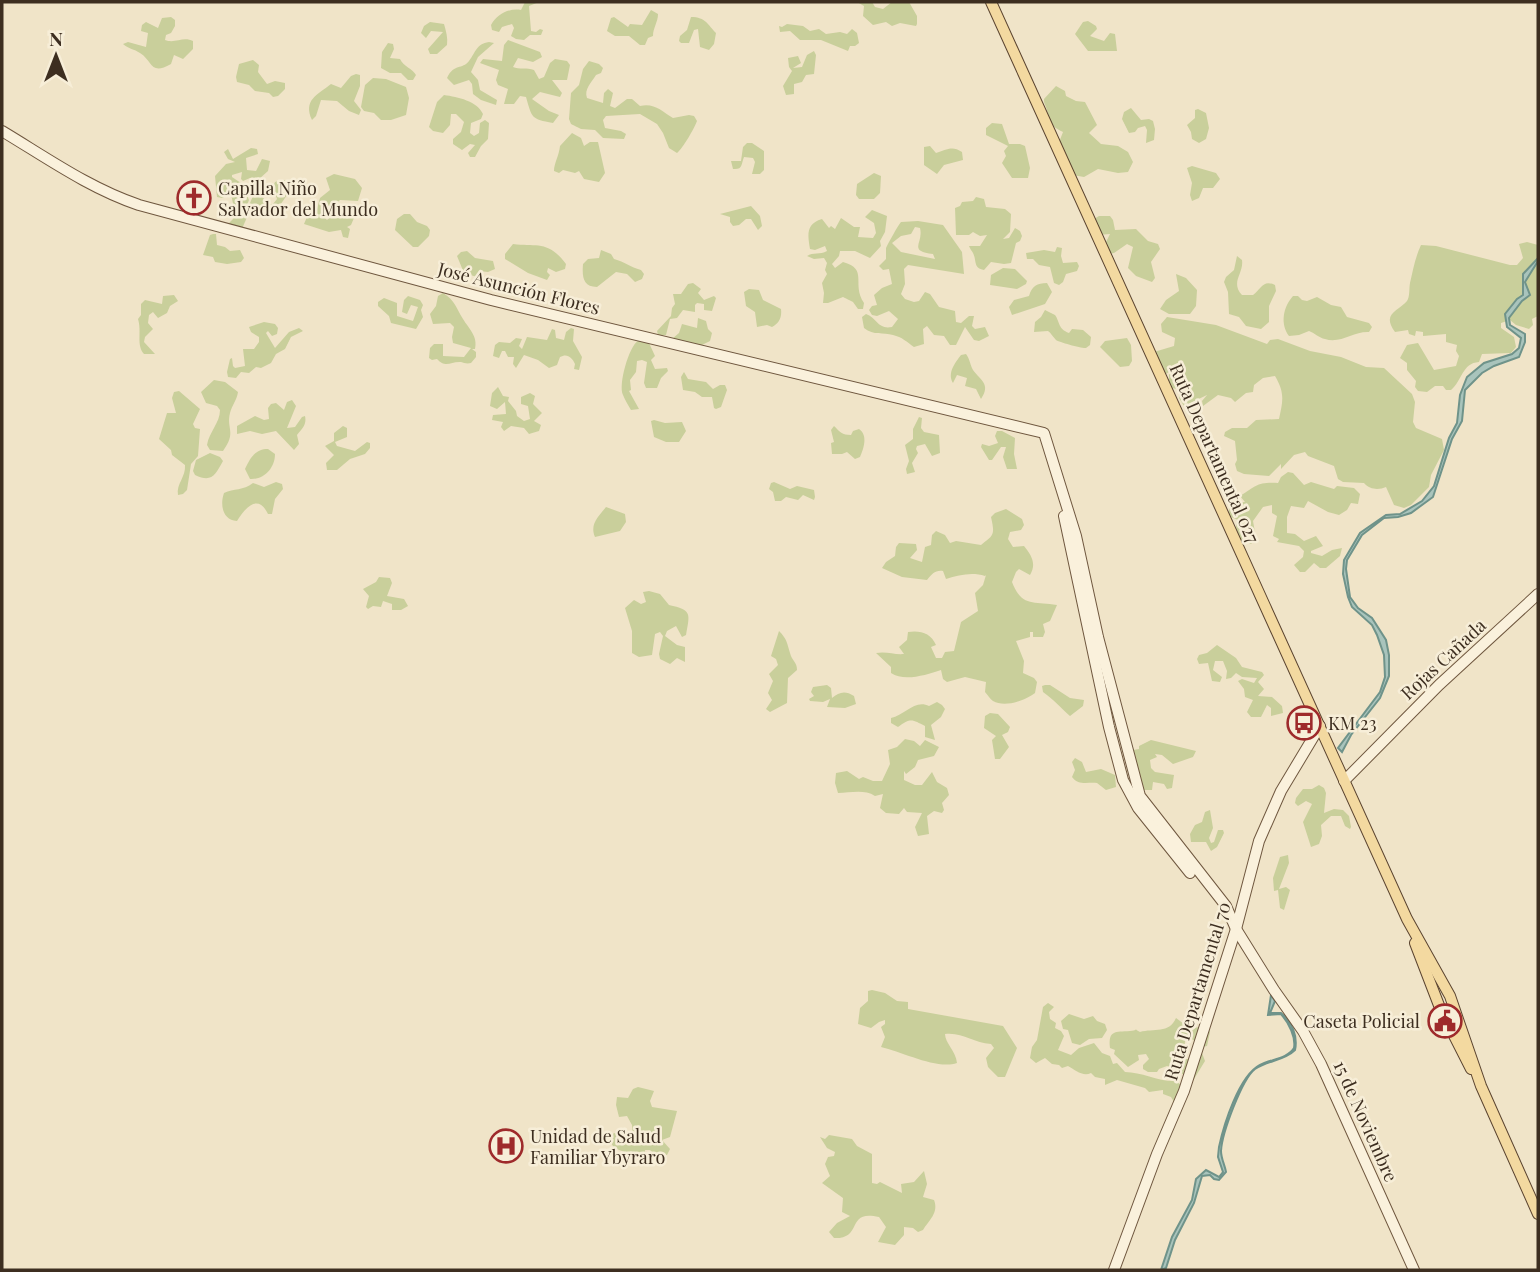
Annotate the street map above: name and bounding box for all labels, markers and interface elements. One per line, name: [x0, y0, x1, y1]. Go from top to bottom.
north arrow: [21, 21, 91, 91]
text: N: [49, 25, 63, 51]
place label: Capilla Niño Salvador del Mundo: [218, 176, 378, 221]
church icon: Capilla Niño Salvador del Mundo: [175, 179, 213, 217]
street label: José Asunción Flores: [435, 256, 602, 320]
street label: Ruta Departamental 027: [1165, 359, 1266, 547]
street label: Rojas Cañada: [1395, 613, 1491, 705]
bus stop icon: KM 23: [1285, 704, 1323, 742]
place label: KM 23: [1328, 711, 1377, 735]
street label: Ruta Departamental 70: [1158, 899, 1236, 1083]
public building icon: Caseta Policial: [1426, 1002, 1464, 1040]
place label: Caseta Policial: [1303, 1009, 1420, 1033]
street label: 15 de Noviembre: [1329, 1057, 1403, 1185]
place label: Unidad de Salud Familiar Ybyraro: [530, 1124, 665, 1169]
hospital icon: Unidad de Salud Familiar Ybyraro: [487, 1127, 525, 1165]

